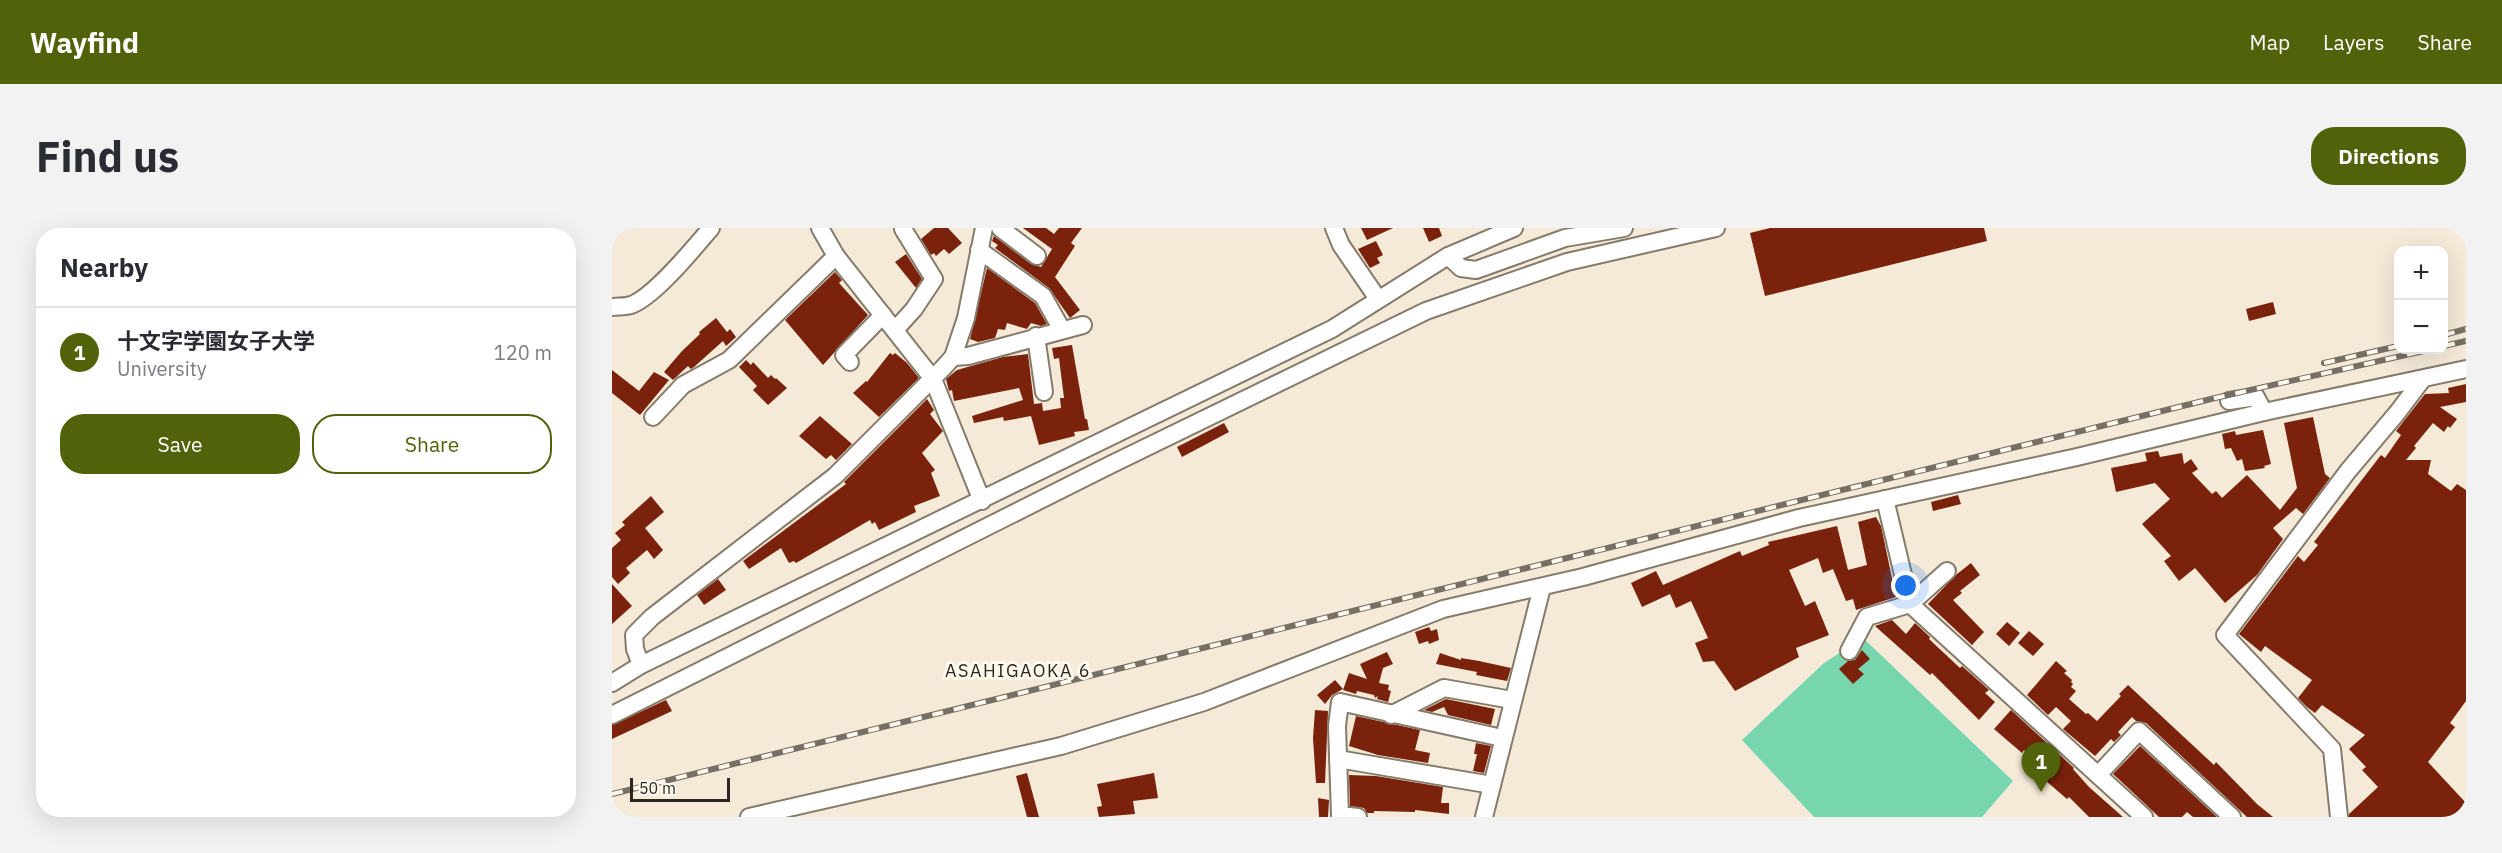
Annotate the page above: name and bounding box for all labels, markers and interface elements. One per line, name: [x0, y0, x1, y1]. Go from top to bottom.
text: Wayfind: [30, 24, 139, 61]
text: Map: [2250, 28, 2290, 56]
text: Layers: [2323, 28, 2385, 56]
text: Share: [2418, 28, 2472, 56]
button: Directions: [2311, 127, 2466, 185]
text: Find us: [36, 129, 179, 184]
map controls: [2394, 246, 2448, 354]
button: +: [2394, 246, 2448, 300]
text: Nearby: [60, 250, 148, 284]
button: −: [2394, 300, 2448, 354]
text: 十文字学園女子大学: [117, 326, 315, 355]
text: 1: [74, 339, 86, 366]
text: 120 m: [494, 339, 552, 366]
text: University: [117, 355, 207, 382]
button: Save: [60, 414, 300, 474]
button: Share: [312, 414, 552, 474]
your location: [1891, 571, 1920, 600]
district label: ASAHIGAOKA 6: [945, 659, 1091, 682]
pin: 1: [2022, 742, 2060, 792]
scale bar: [630, 775, 730, 802]
text: 50 m: [639, 778, 676, 798]

